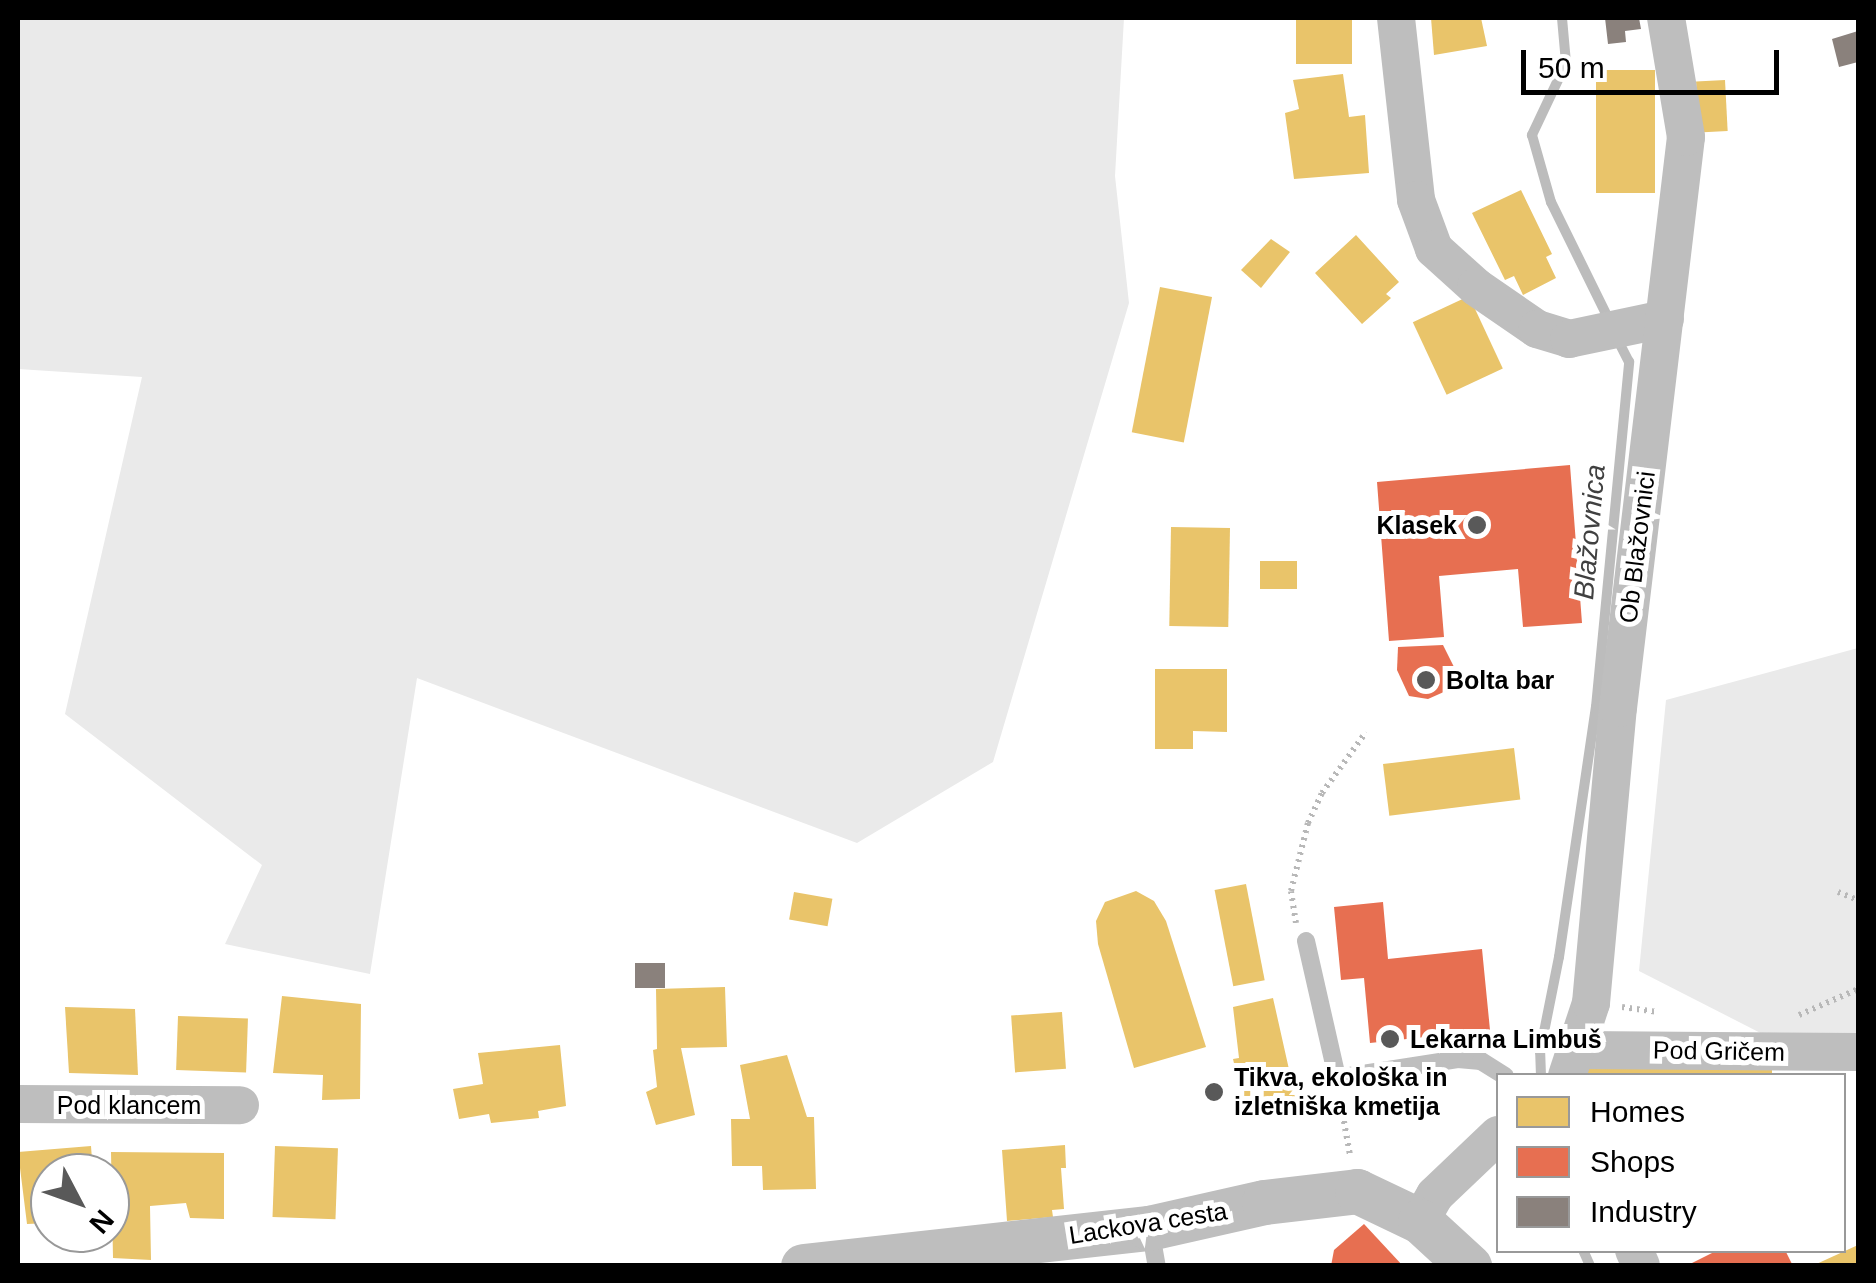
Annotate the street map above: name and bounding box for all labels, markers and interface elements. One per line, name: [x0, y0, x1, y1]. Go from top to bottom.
scale bar: [1526, 30, 1784, 92]
text: 50 m: [1538, 51, 1605, 84]
water label: Blažovnica: [1567, 463, 1613, 601]
street label: Ob Blažovnici: [1613, 469, 1661, 625]
place label: Klasek: [1376, 510, 1457, 540]
marker: Klasek: [1466, 514, 1488, 536]
place label: Bolta bar: [1446, 665, 1554, 695]
marker: Bolta bar: [1415, 669, 1437, 691]
place label: Lekarna Limbuš: [1410, 1024, 1602, 1054]
marker: Lekarna Limbuš: [1379, 1028, 1401, 1050]
street label: Pod Gričem: [1653, 1035, 1785, 1067]
place label: Tikva, ekološka in izletniška kmetija: [1234, 1063, 1448, 1122]
legend: [1496, 1073, 1846, 1253]
marker: Tikva, ekološka in izletniška kmetija: [1203, 1081, 1225, 1103]
street label: Pod klancem: [57, 1090, 201, 1120]
text: Homes: [1590, 1095, 1685, 1128]
text: Shops: [1590, 1145, 1675, 1178]
north arrow: [30, 1153, 130, 1253]
text: Industry: [1590, 1195, 1697, 1228]
street label: Lackova cesta: [1067, 1196, 1229, 1250]
text: N: [83, 1204, 120, 1239]

